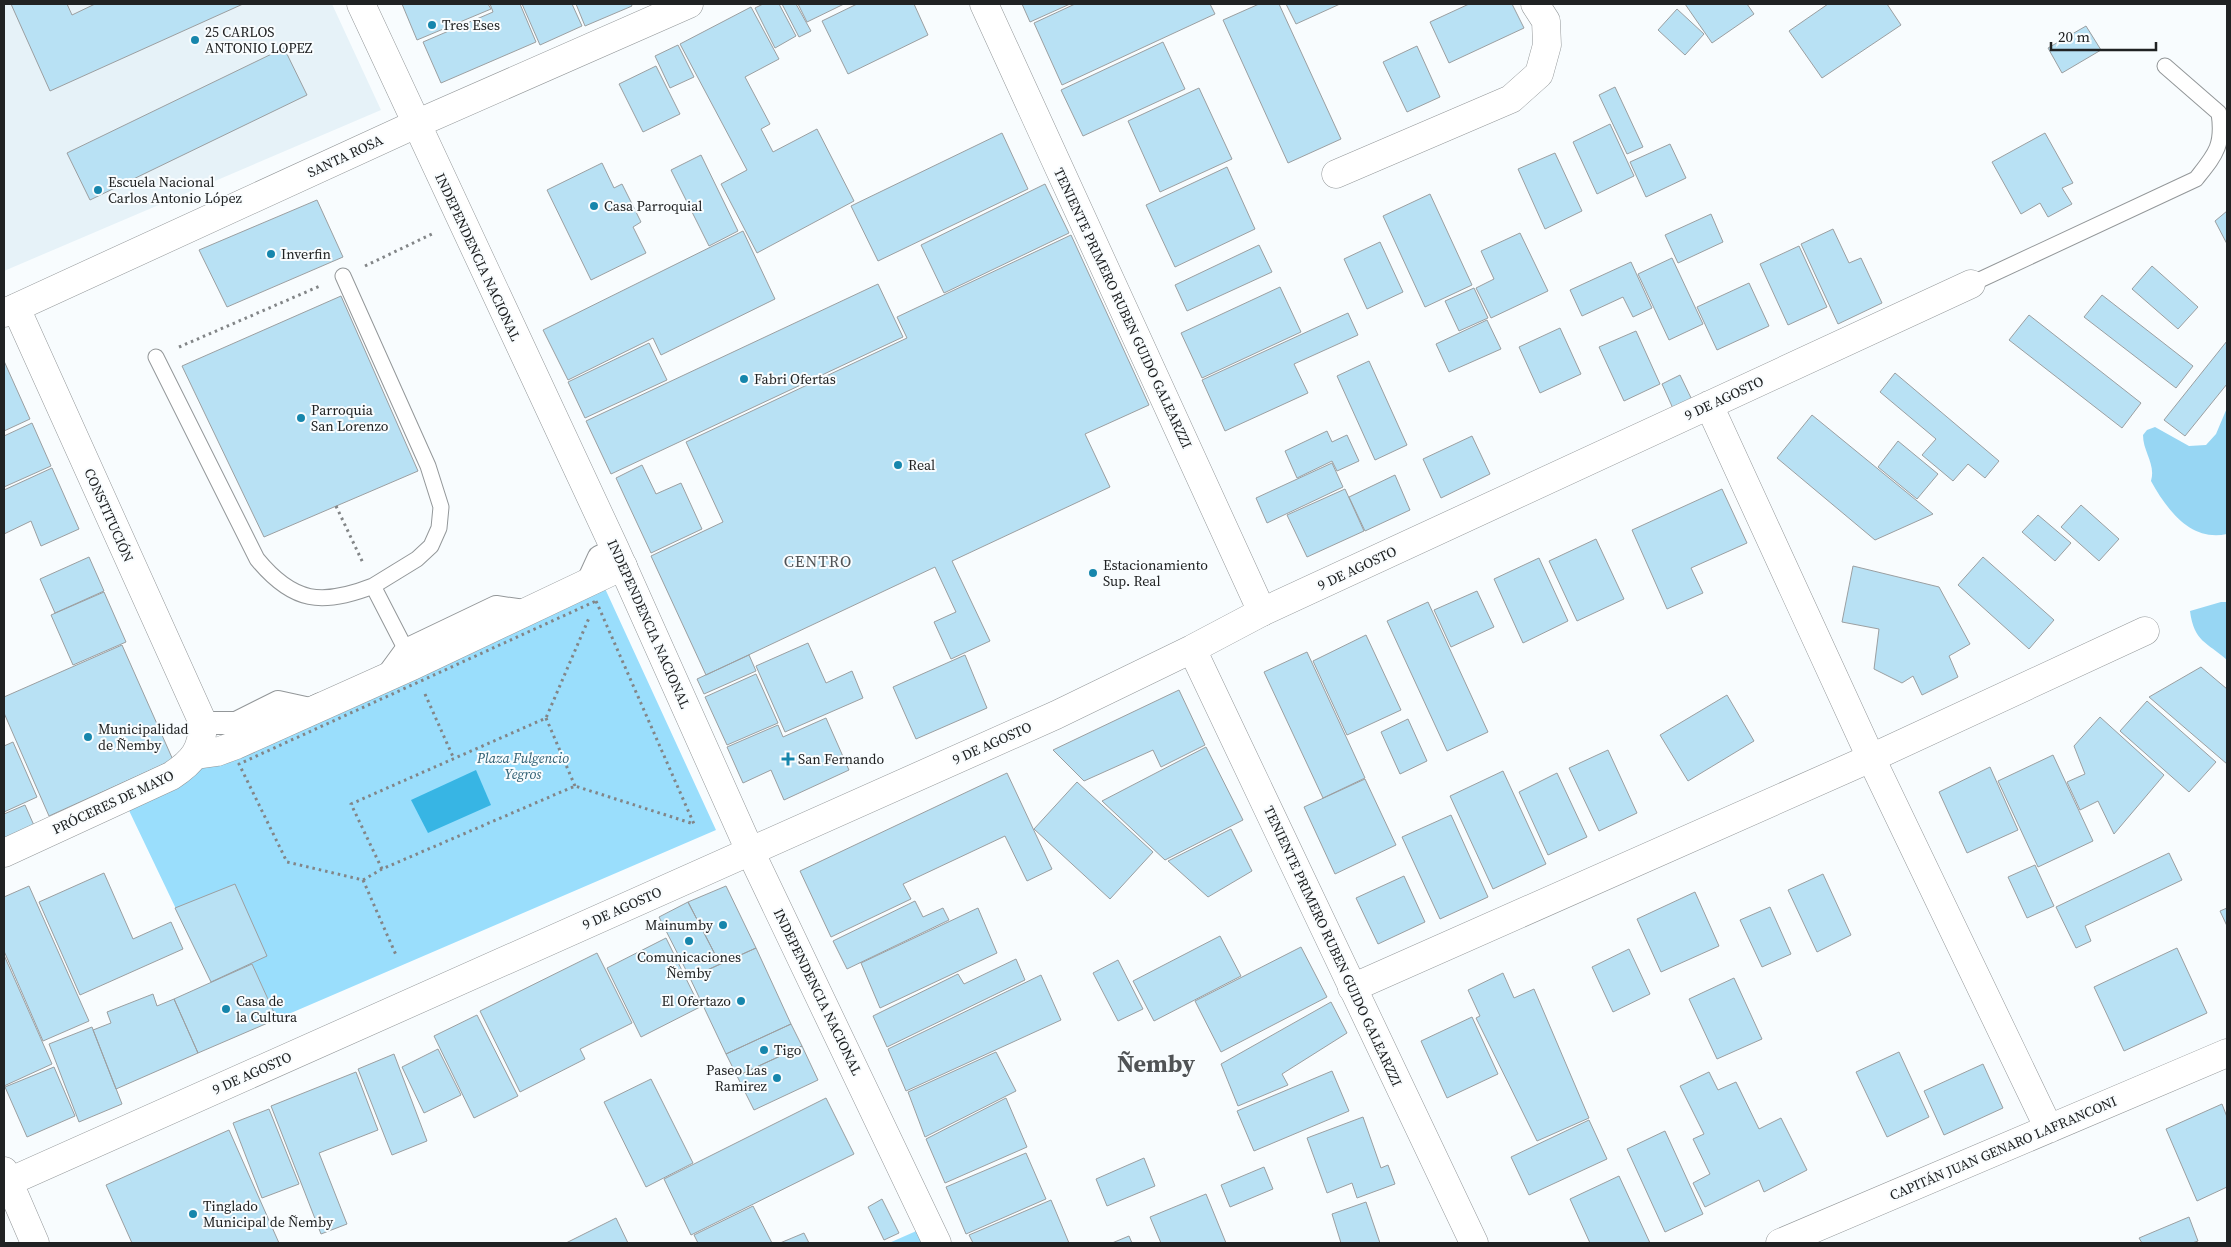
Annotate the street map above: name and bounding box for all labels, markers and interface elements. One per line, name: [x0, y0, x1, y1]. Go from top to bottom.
place label: Tres Eses: [442, 15, 500, 35]
marker: Tres Eses: [426, 19, 438, 31]
scale bar: [2051, 20, 2156, 52]
place label: 25 CARLOS ANTONIO LOPEZ: [205, 22, 313, 58]
text: 20 m: [2058, 26, 2090, 47]
marker: 25 CARLOS ANTONIO LOPEZ: [189, 34, 201, 46]
street label: SANTA ROSA: [304, 129, 387, 182]
street label: TENIENTE PRIMERO RUBEN GUIDO GALEARZZI: [1049, 164, 1197, 452]
street label: INDEPENDENCIA NACIONAL: [430, 170, 526, 344]
place label: Escuela Nacional Carlos Antonio López: [108, 172, 243, 208]
marker: Escuela Nacional Carlos Antonio López: [92, 184, 104, 196]
place label: Casa Parroquial: [604, 196, 703, 216]
marker: Casa Parroquial: [588, 200, 600, 212]
place label: Inverfin: [281, 244, 332, 264]
marker: Inverfin: [265, 248, 277, 260]
place label: Fabri Ofertas: [754, 369, 836, 389]
street label: 9 DE AGOSTO: [1681, 371, 1767, 425]
marker: Fabri Ofertas: [738, 373, 750, 385]
place label: Parroquia San Lorenzo: [311, 400, 389, 436]
marker: Parroquia San Lorenzo: [295, 412, 307, 424]
place label: Real: [908, 455, 935, 475]
marker: Real: [892, 459, 904, 471]
street label: CONSTITUCIÓN: [79, 465, 139, 565]
street label: INDEPENDENCIA NACIONAL: [603, 536, 695, 712]
street label: 9 DE AGOSTO: [1314, 541, 1400, 595]
district label: CENTRO: [784, 550, 852, 572]
place label: Estacionamiento Sup. Real: [1103, 555, 1208, 591]
marker: Estacionamiento Sup. Real: [1087, 567, 1099, 579]
street label: 9 DE AGOSTO: [949, 717, 1035, 769]
place label: Municipalidad de Ñemby: [98, 719, 189, 755]
marker: Municipalidad de Ñemby: [82, 731, 94, 743]
park label: Plaza Fulgencio Yegros: [476, 748, 569, 784]
place label: San Fernando: [798, 749, 885, 769]
marker: San Fernando: [782, 753, 794, 765]
street label: PRÓCERES DE MAYO: [49, 765, 177, 839]
street label: TENIENTE PRIMERO RUBEN GUIDO GALEARZZI: [1259, 802, 1407, 1090]
street label: 9 DE AGOSTO: [579, 882, 665, 934]
street label: INDEPENDENCIA NACIONAL: [769, 905, 867, 1079]
place label: Mainumby: [645, 915, 714, 935]
marker: Mainumby: [717, 919, 729, 931]
marker: Comunicaciones Ñemby: [683, 935, 695, 947]
place label: Comunicaciones Ñemby: [637, 947, 741, 983]
place label: Casa de la Cultura: [236, 991, 298, 1027]
place label: El Ofertazo: [661, 991, 731, 1011]
marker: El Ofertazo: [735, 995, 747, 1007]
marker: Casa de la Cultura: [220, 1003, 232, 1015]
place label: Tigo: [774, 1040, 802, 1060]
marker: Tigo: [758, 1044, 770, 1056]
street label: 9 DE AGOSTO: [209, 1047, 295, 1099]
district label: Ñemby: [1117, 1047, 1195, 1080]
place label: Paseo Las Ramirez: [706, 1060, 768, 1096]
marker: Paseo Las Ramirez: [771, 1072, 783, 1084]
street label: CAPITÁN JUAN GENARO LAFRANCONI: [1886, 1091, 2120, 1205]
place label: Tinglado Municipal de Ñemby: [203, 1196, 334, 1232]
marker: Tinglado Municipal de Ñemby: [187, 1208, 199, 1220]

